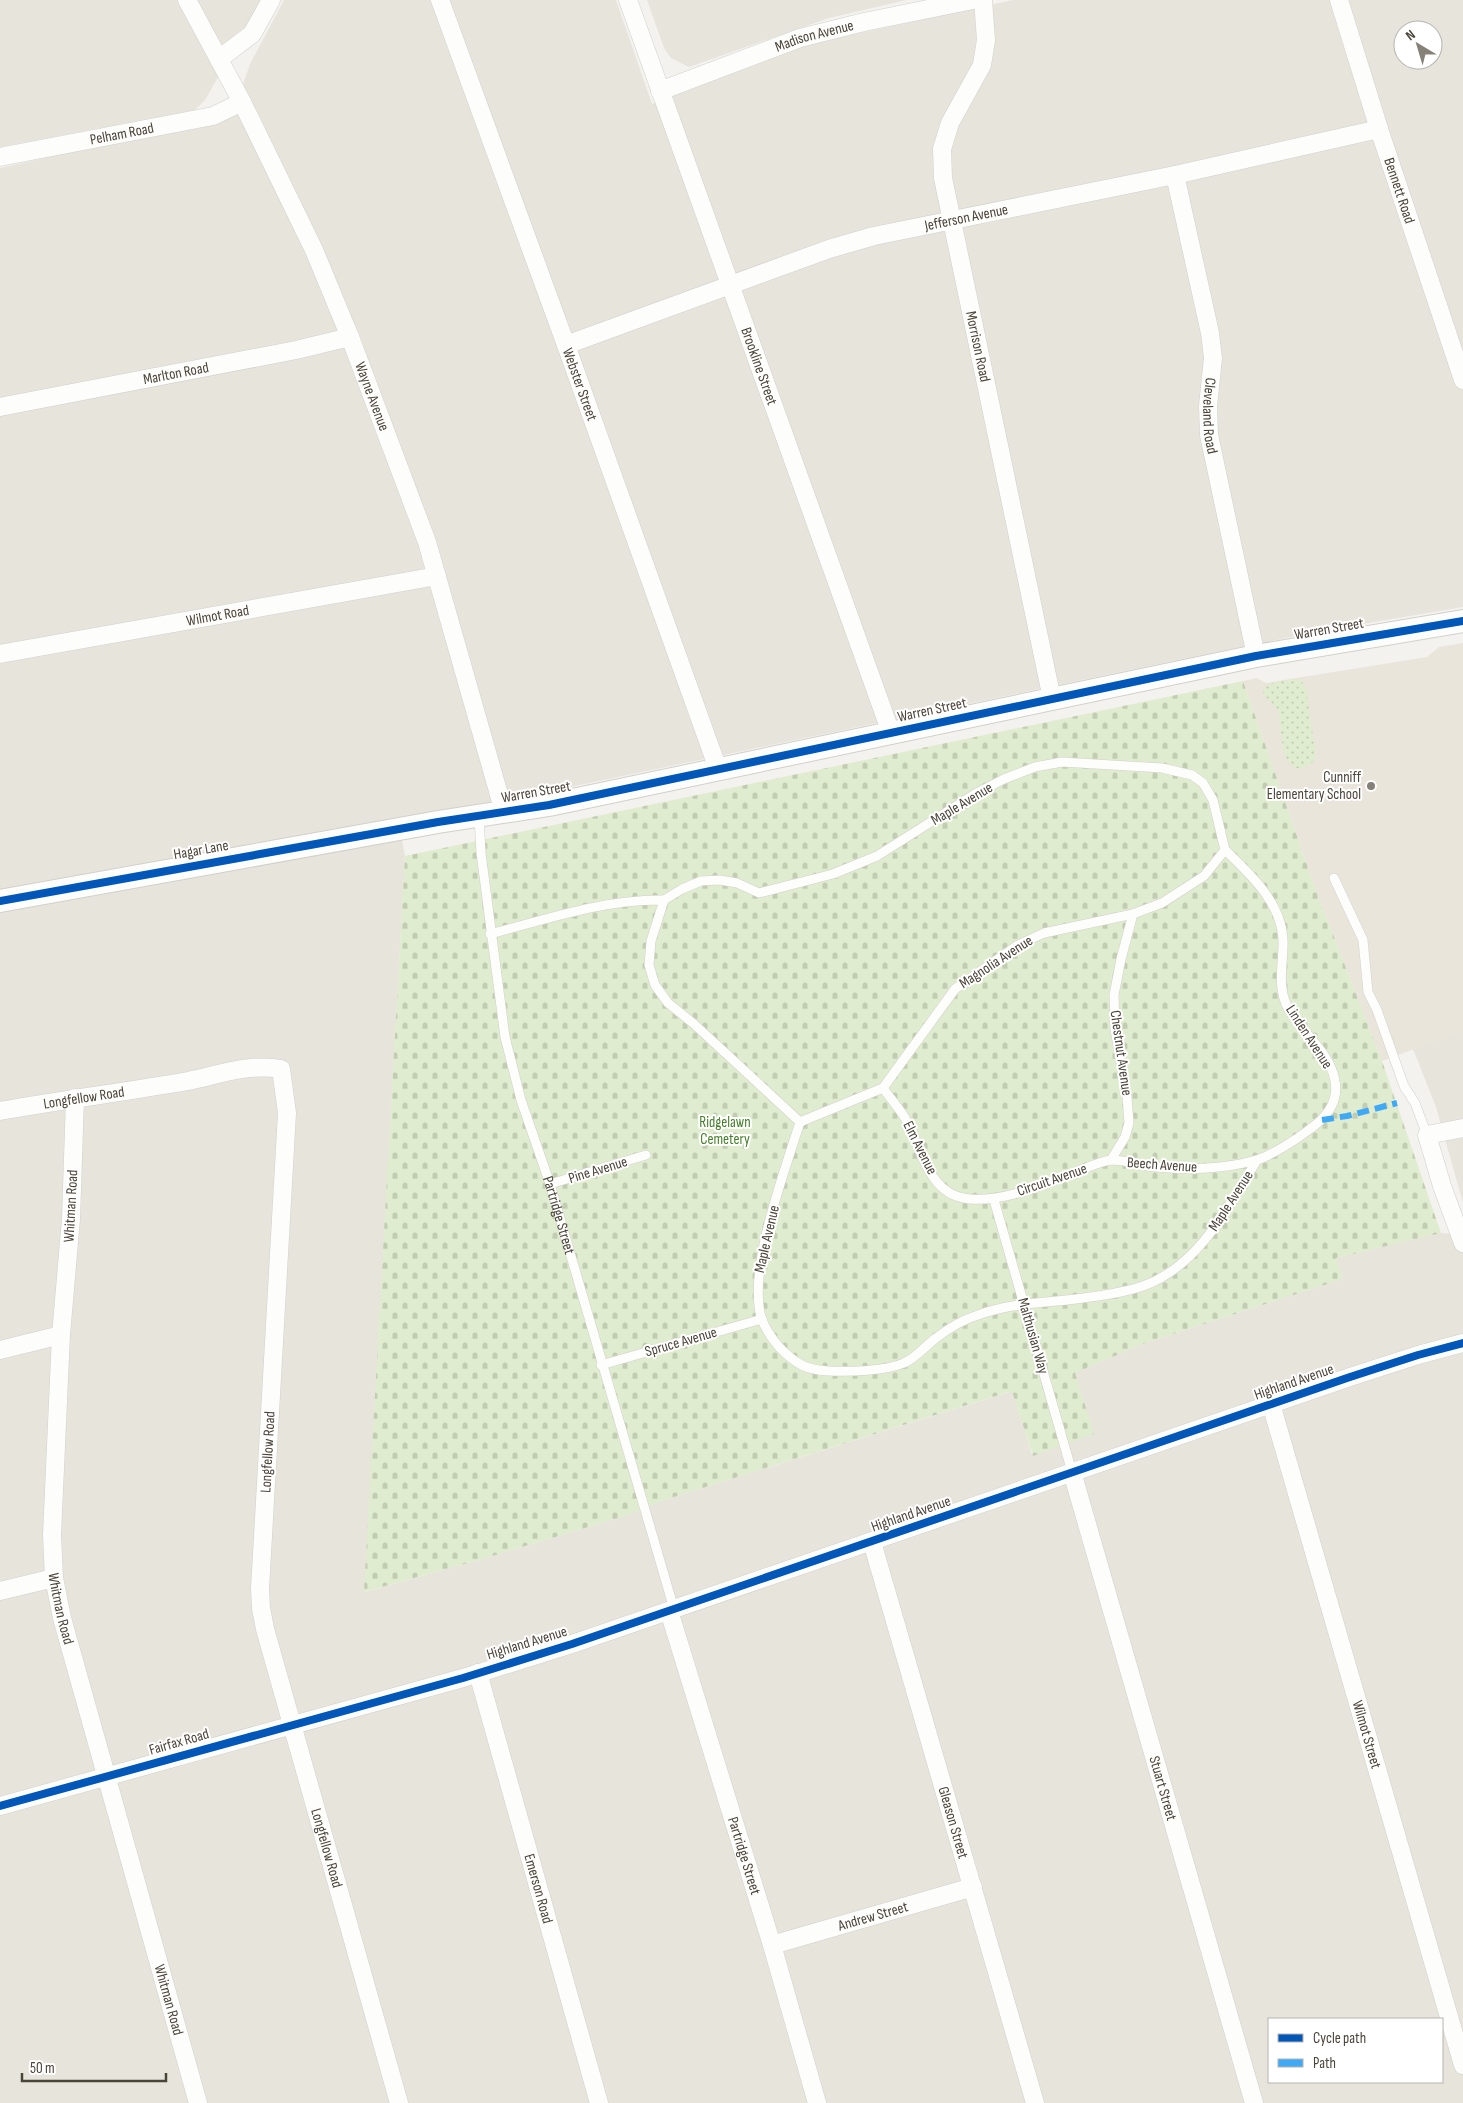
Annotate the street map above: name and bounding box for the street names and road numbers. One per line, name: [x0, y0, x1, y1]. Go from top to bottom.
street label: Madison Avenue: [772, 16, 855, 56]
street label: Pelham Road: [88, 118, 155, 149]
street label: Bennett Road: [1380, 155, 1419, 226]
street label: Jefferson Avenue: [922, 200, 1010, 235]
street label: Morrison Road: [962, 309, 995, 384]
street label: Brookline Street: [737, 325, 782, 408]
street label: Webster Street: [558, 345, 602, 424]
street label: Marlton Road: [141, 358, 210, 389]
street label: Wayne Avenue: [351, 359, 394, 434]
street label: Cleveland Road: [1198, 377, 1222, 455]
street label: Wilmot Road: [185, 600, 250, 630]
street label: Warren Street: [1293, 613, 1366, 644]
street label: Warren Street: [896, 693, 969, 727]
street label: Warren Street: [500, 776, 573, 807]
street label: Maple Avenue: [928, 778, 996, 830]
street label: Hagar Lane: [172, 836, 230, 864]
street label: Magnolia Avenue: [956, 931, 1036, 993]
street label: Linden Avenue: [1281, 1001, 1337, 1073]
street label: Chestnut Avenue: [1106, 1009, 1136, 1097]
street label: Longfellow Road: [42, 1082, 126, 1113]
street label: Elm Avenue: [898, 1118, 942, 1178]
street label: Pine Avenue: [566, 1152, 630, 1188]
street label: Beech Avenue: [1126, 1153, 1198, 1177]
street label: Circuit Avenue: [1014, 1159, 1090, 1201]
street label: Maple Avenue: [1204, 1167, 1258, 1235]
street label: Whitman Road: [60, 1169, 82, 1243]
street label: Partridge Street: [539, 1174, 580, 1257]
street label: Maple Avenue: [750, 1203, 784, 1275]
street label: Malthusian Way: [1013, 1296, 1053, 1376]
street label: Spruce Avenue: [643, 1323, 719, 1361]
street label: Highland Avenue: [1252, 1359, 1336, 1405]
street label: Longfellow Road: [256, 1411, 280, 1493]
street label: Highland Avenue: [869, 1491, 953, 1537]
street label: Whitman Road: [44, 1572, 78, 1646]
street label: Highland Avenue: [484, 1622, 570, 1664]
street label: Wilmot Street: [1348, 1698, 1386, 1771]
street label: Fairfax Road: [147, 1724, 211, 1760]
street label: Stuart Street: [1145, 1754, 1182, 1823]
street label: Gleason Street: [934, 1784, 973, 1861]
street label: Longfellow Road: [307, 1806, 347, 1890]
street label: Partridge Street: [724, 1814, 765, 1897]
street label: Emerson Road: [520, 1852, 557, 1926]
street label: Andrew Street: [835, 1897, 911, 1935]
street label: Whitman Road: [150, 1962, 188, 2037]

